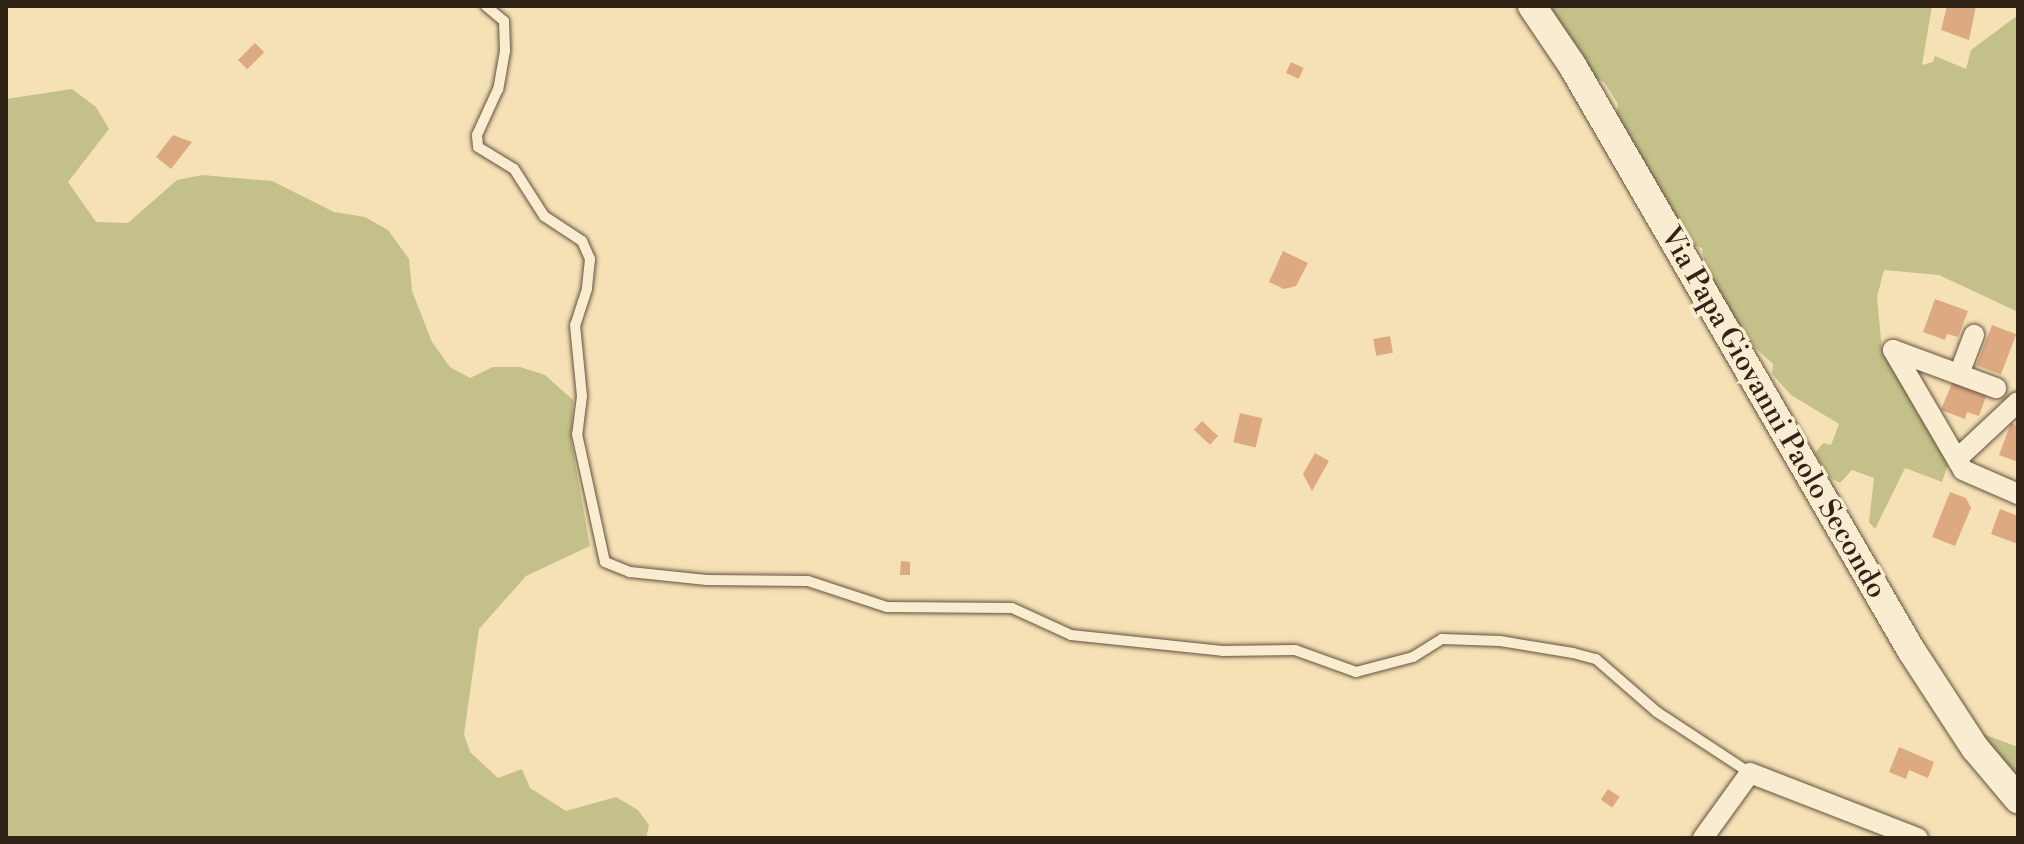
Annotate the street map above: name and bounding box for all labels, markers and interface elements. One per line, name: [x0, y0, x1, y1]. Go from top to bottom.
street label: Via Papa Giovanni Paolo Secondo: [1653, 222, 1893, 604]

